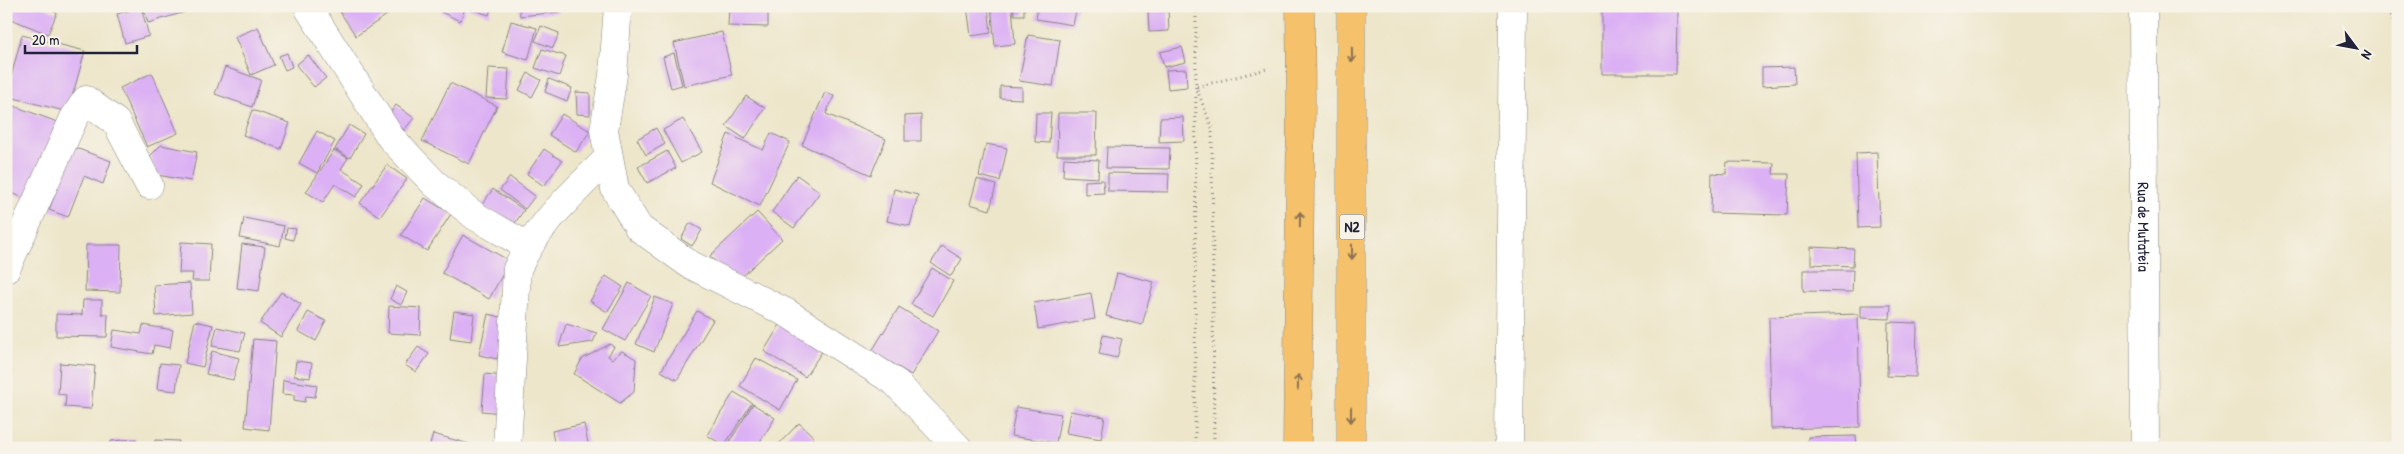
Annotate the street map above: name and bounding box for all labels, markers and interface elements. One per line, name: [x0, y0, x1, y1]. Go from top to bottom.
scale bar: [25, 22, 138, 54]
north arrow: [2332, 22, 2382, 72]
text: 20 m: [32, 29, 59, 50]
one-way arrow: [1347, 47, 1356, 63]
text: N: [2357, 47, 2377, 64]
street label: Rua de Mutateia: [2133, 182, 2155, 272]
one-way arrow: [1295, 211, 1304, 227]
road number: N2: [1340, 214, 1364, 240]
one-way arrow: [1347, 244, 1357, 260]
one-way arrow: [1293, 374, 1303, 390]
one-way arrow: [1346, 406, 1356, 423]

